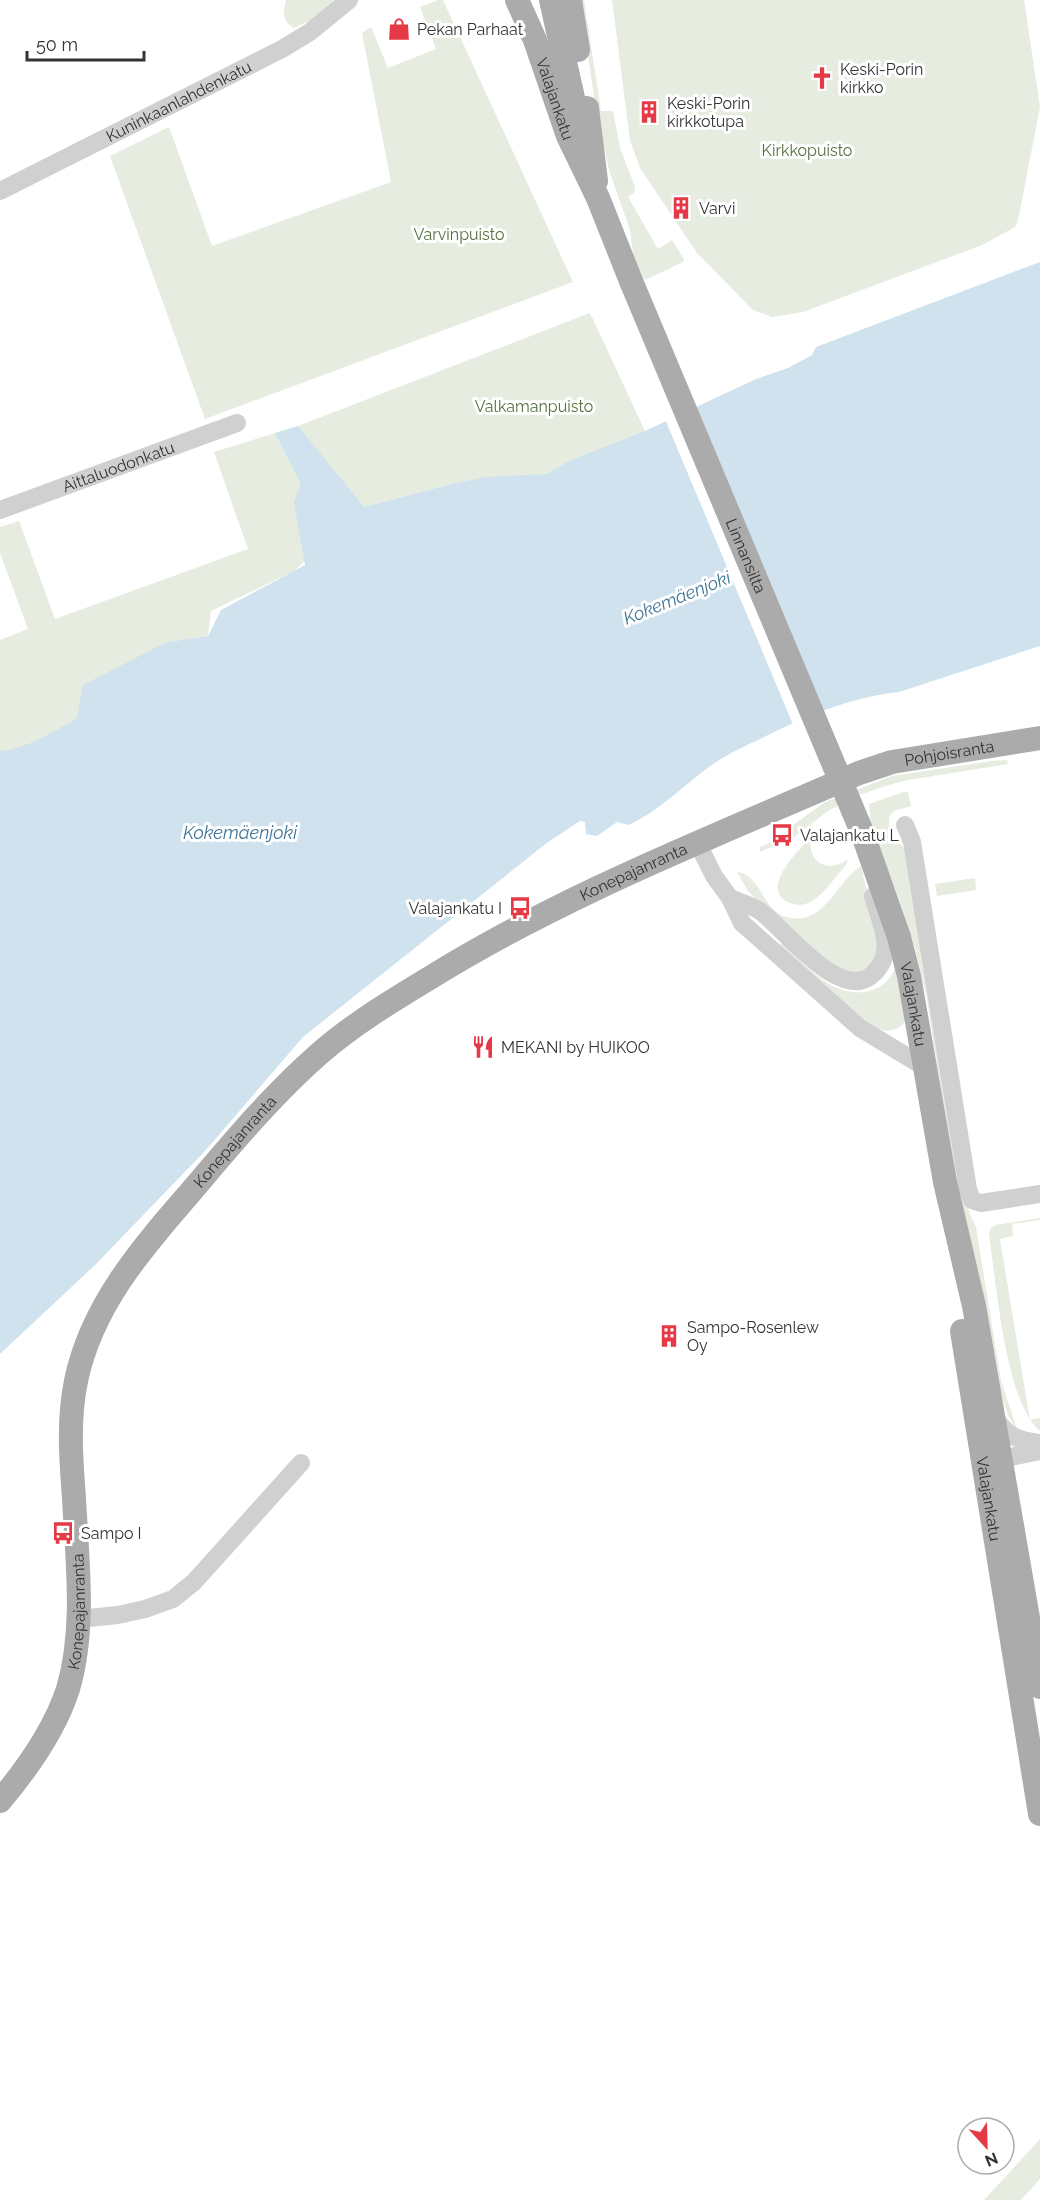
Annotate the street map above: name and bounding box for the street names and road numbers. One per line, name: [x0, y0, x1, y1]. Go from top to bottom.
street label: Valajankatu: [532, 55, 578, 142]
street label: Kuninkaanlahdenkatu: [103, 57, 255, 146]
street label: Aittaluodonkatu: [60, 438, 177, 496]
street label: Linnansilta: [722, 516, 770, 596]
street label: Pohjoisranta: [903, 737, 996, 770]
street label: Konepajanranta: [577, 839, 690, 905]
street label: Valajankatu: [896, 960, 930, 1048]
street label: Konepajanranta: [190, 1092, 281, 1192]
street label: Valajankatu: [972, 1455, 1005, 1543]
street label: Konepajanranta: [64, 1553, 89, 1671]

